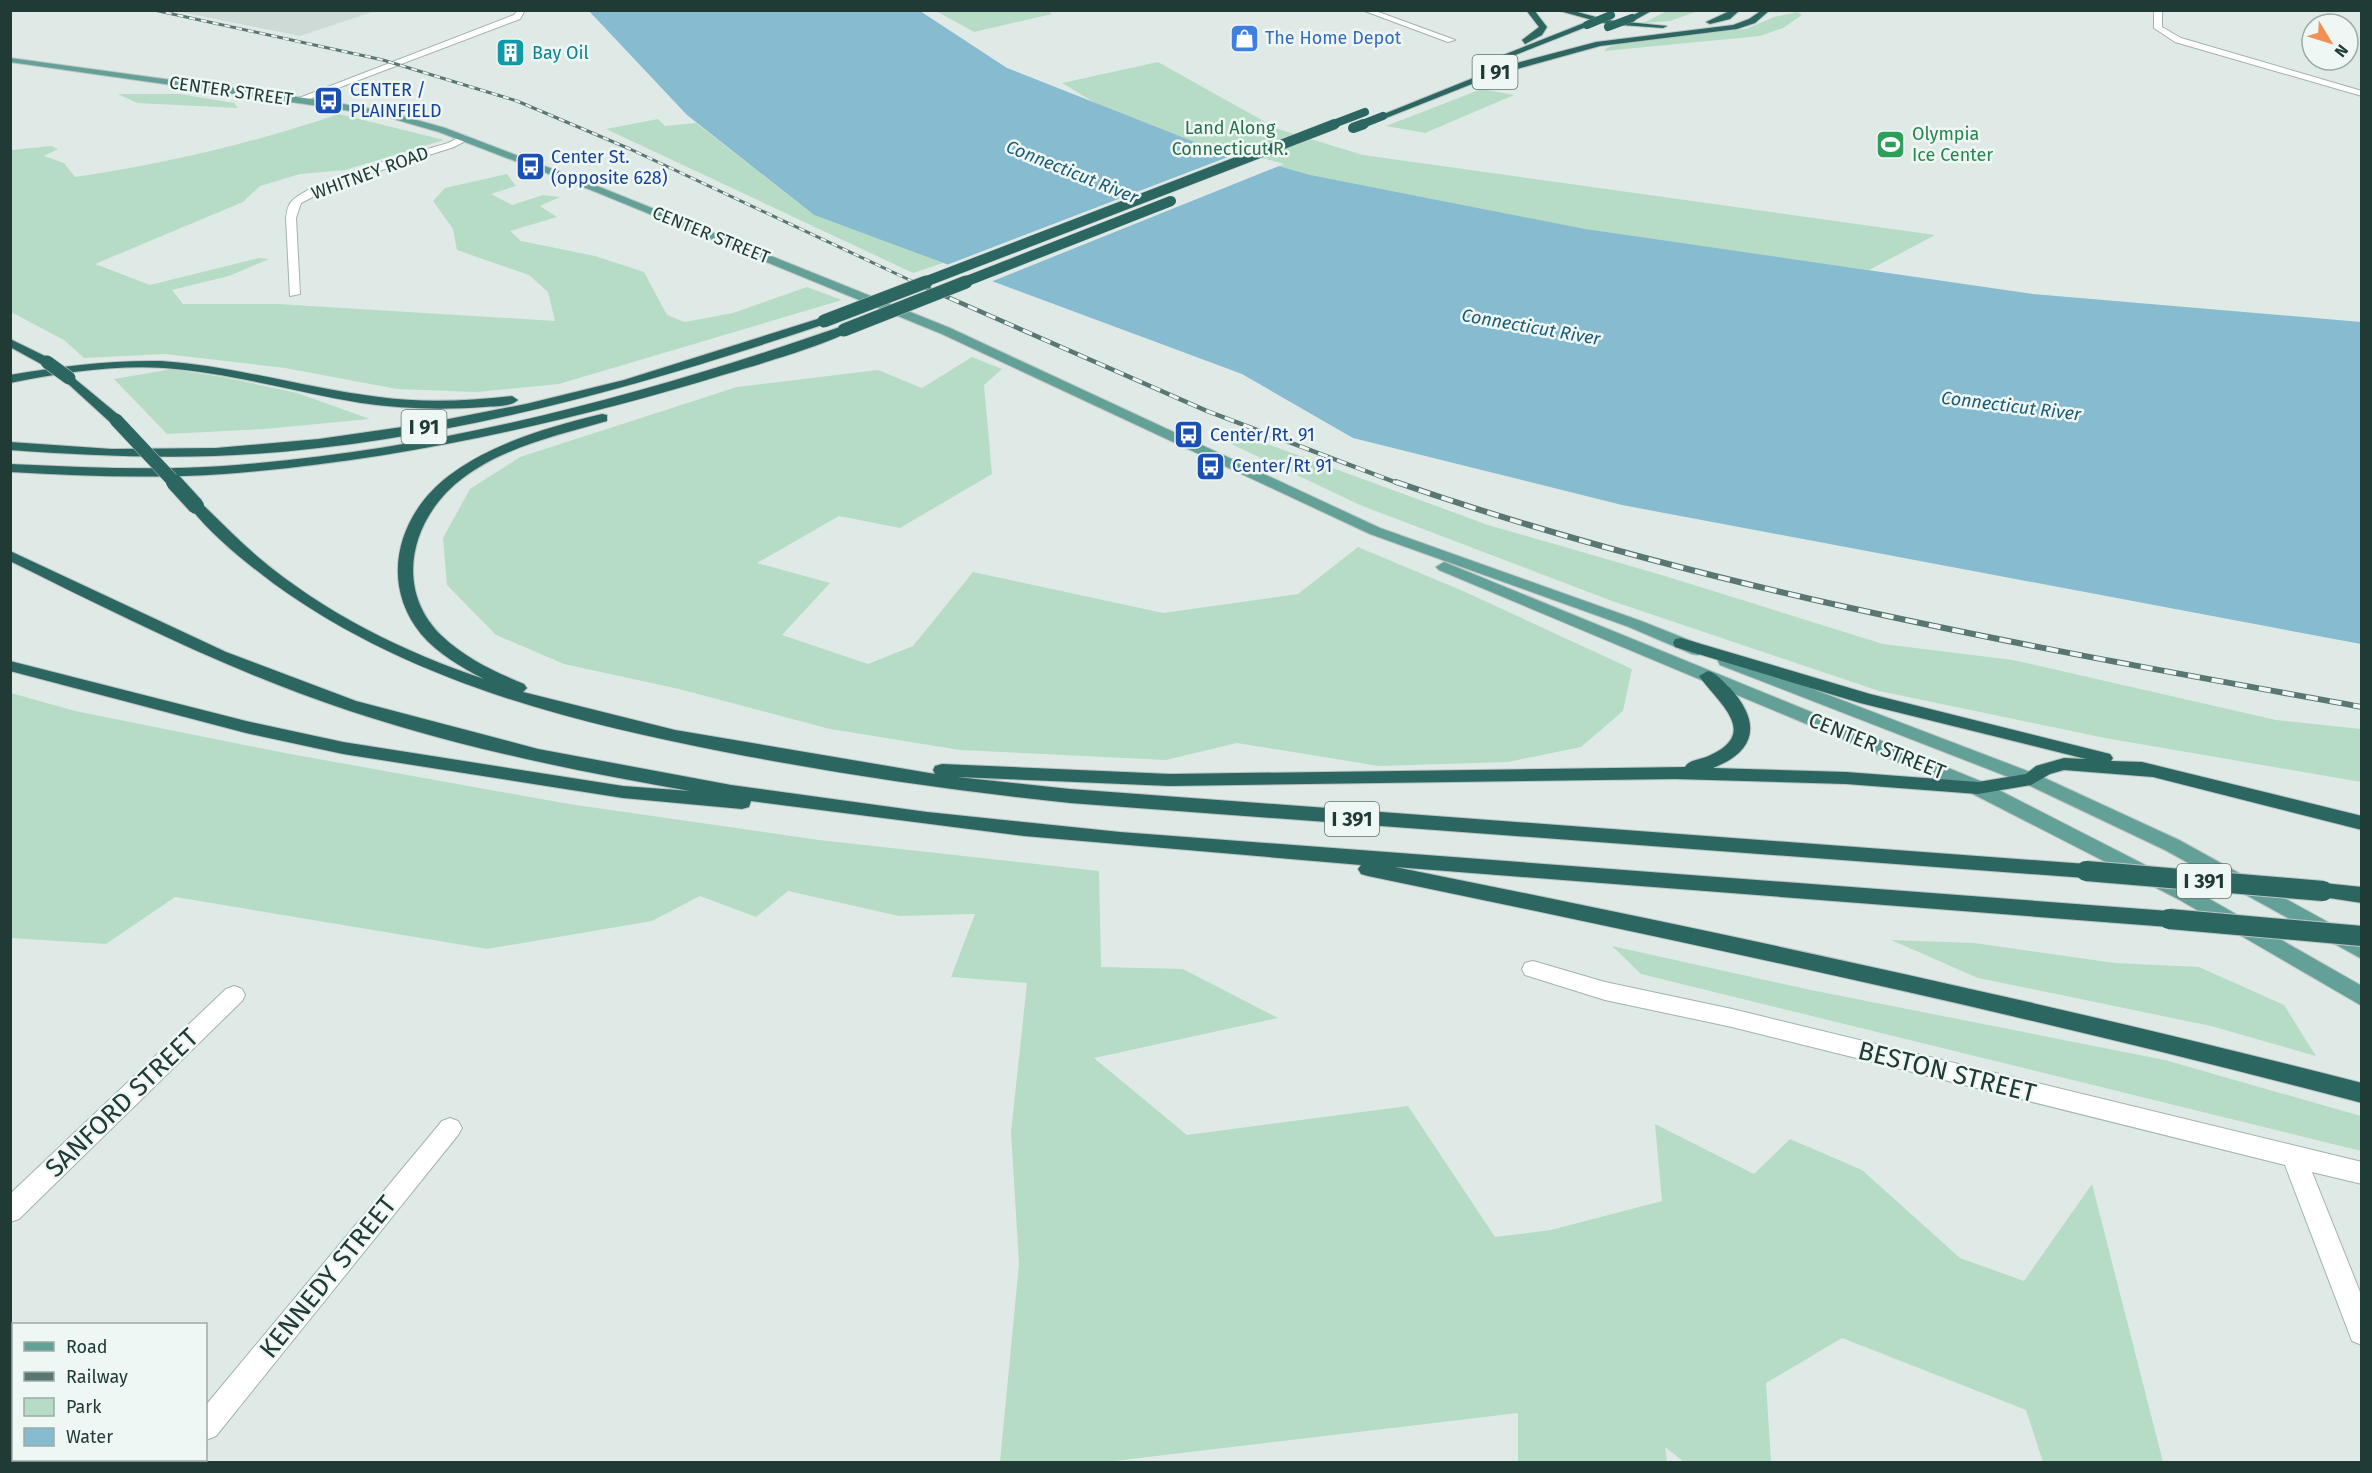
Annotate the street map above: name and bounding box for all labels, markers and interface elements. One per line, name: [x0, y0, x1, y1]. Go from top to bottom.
north arrow: [2300, 12, 2360, 72]
shop icon: The Home Depot: [1228, 22, 1260, 54]
place label: The Home Depot: [1265, 27, 1402, 49]
building icon: Bay Oil: [495, 37, 527, 69]
text: N: [2331, 41, 2352, 61]
place label: Bay Oil: [532, 42, 589, 64]
road number: I 91: [1472, 55, 1518, 89]
street label: CENTER STREET: [168, 71, 295, 111]
place label: CENTER / PLAINFIELD: [350, 79, 442, 122]
bus stop icon: CENTER / PLAINFIELD: [313, 84, 345, 116]
park label: Land Along Connecticut R.: [1172, 117, 1288, 160]
place label: Olympia Ice Center: [1912, 123, 1993, 166]
sports icon: Olympia Ice Center: [1875, 128, 1907, 160]
water label: Connecticut River: [1003, 135, 1142, 209]
street label: WHITNEY ROAD: [308, 142, 432, 204]
place label: Center St. (opposite 628): [551, 146, 668, 189]
bus stop icon: Center St. (opposite 628): [514, 151, 546, 183]
street label: CENTER STREET: [649, 201, 774, 269]
water label: Connecticut River: [1460, 304, 1603, 350]
water label: Connecticut River: [1940, 387, 2083, 426]
road number: I 91: [402, 410, 446, 444]
bus stop icon: Center/Rt. 91: [1173, 419, 1205, 451]
place label: Center/Rt. 91: [1210, 424, 1315, 446]
bus stop icon: Center/Rt 91: [1195, 450, 1227, 482]
place label: Center/Rt 91: [1232, 455, 1332, 477]
street label: CENTER STREET: [1805, 707, 1949, 785]
road number: I 391: [1325, 802, 1379, 836]
road number: I 391: [2177, 864, 2231, 898]
street label: SANFORD STREET: [39, 1022, 205, 1184]
street label: BESTON STREET: [1855, 1035, 2040, 1109]
street label: KENNEDY STREET: [253, 1189, 403, 1364]
legend: [12, 1323, 207, 1461]
text: Road: [66, 1336, 108, 1358]
text: Railway: [66, 1366, 128, 1388]
text: Park: [66, 1396, 102, 1418]
text: Water: [66, 1426, 113, 1448]

